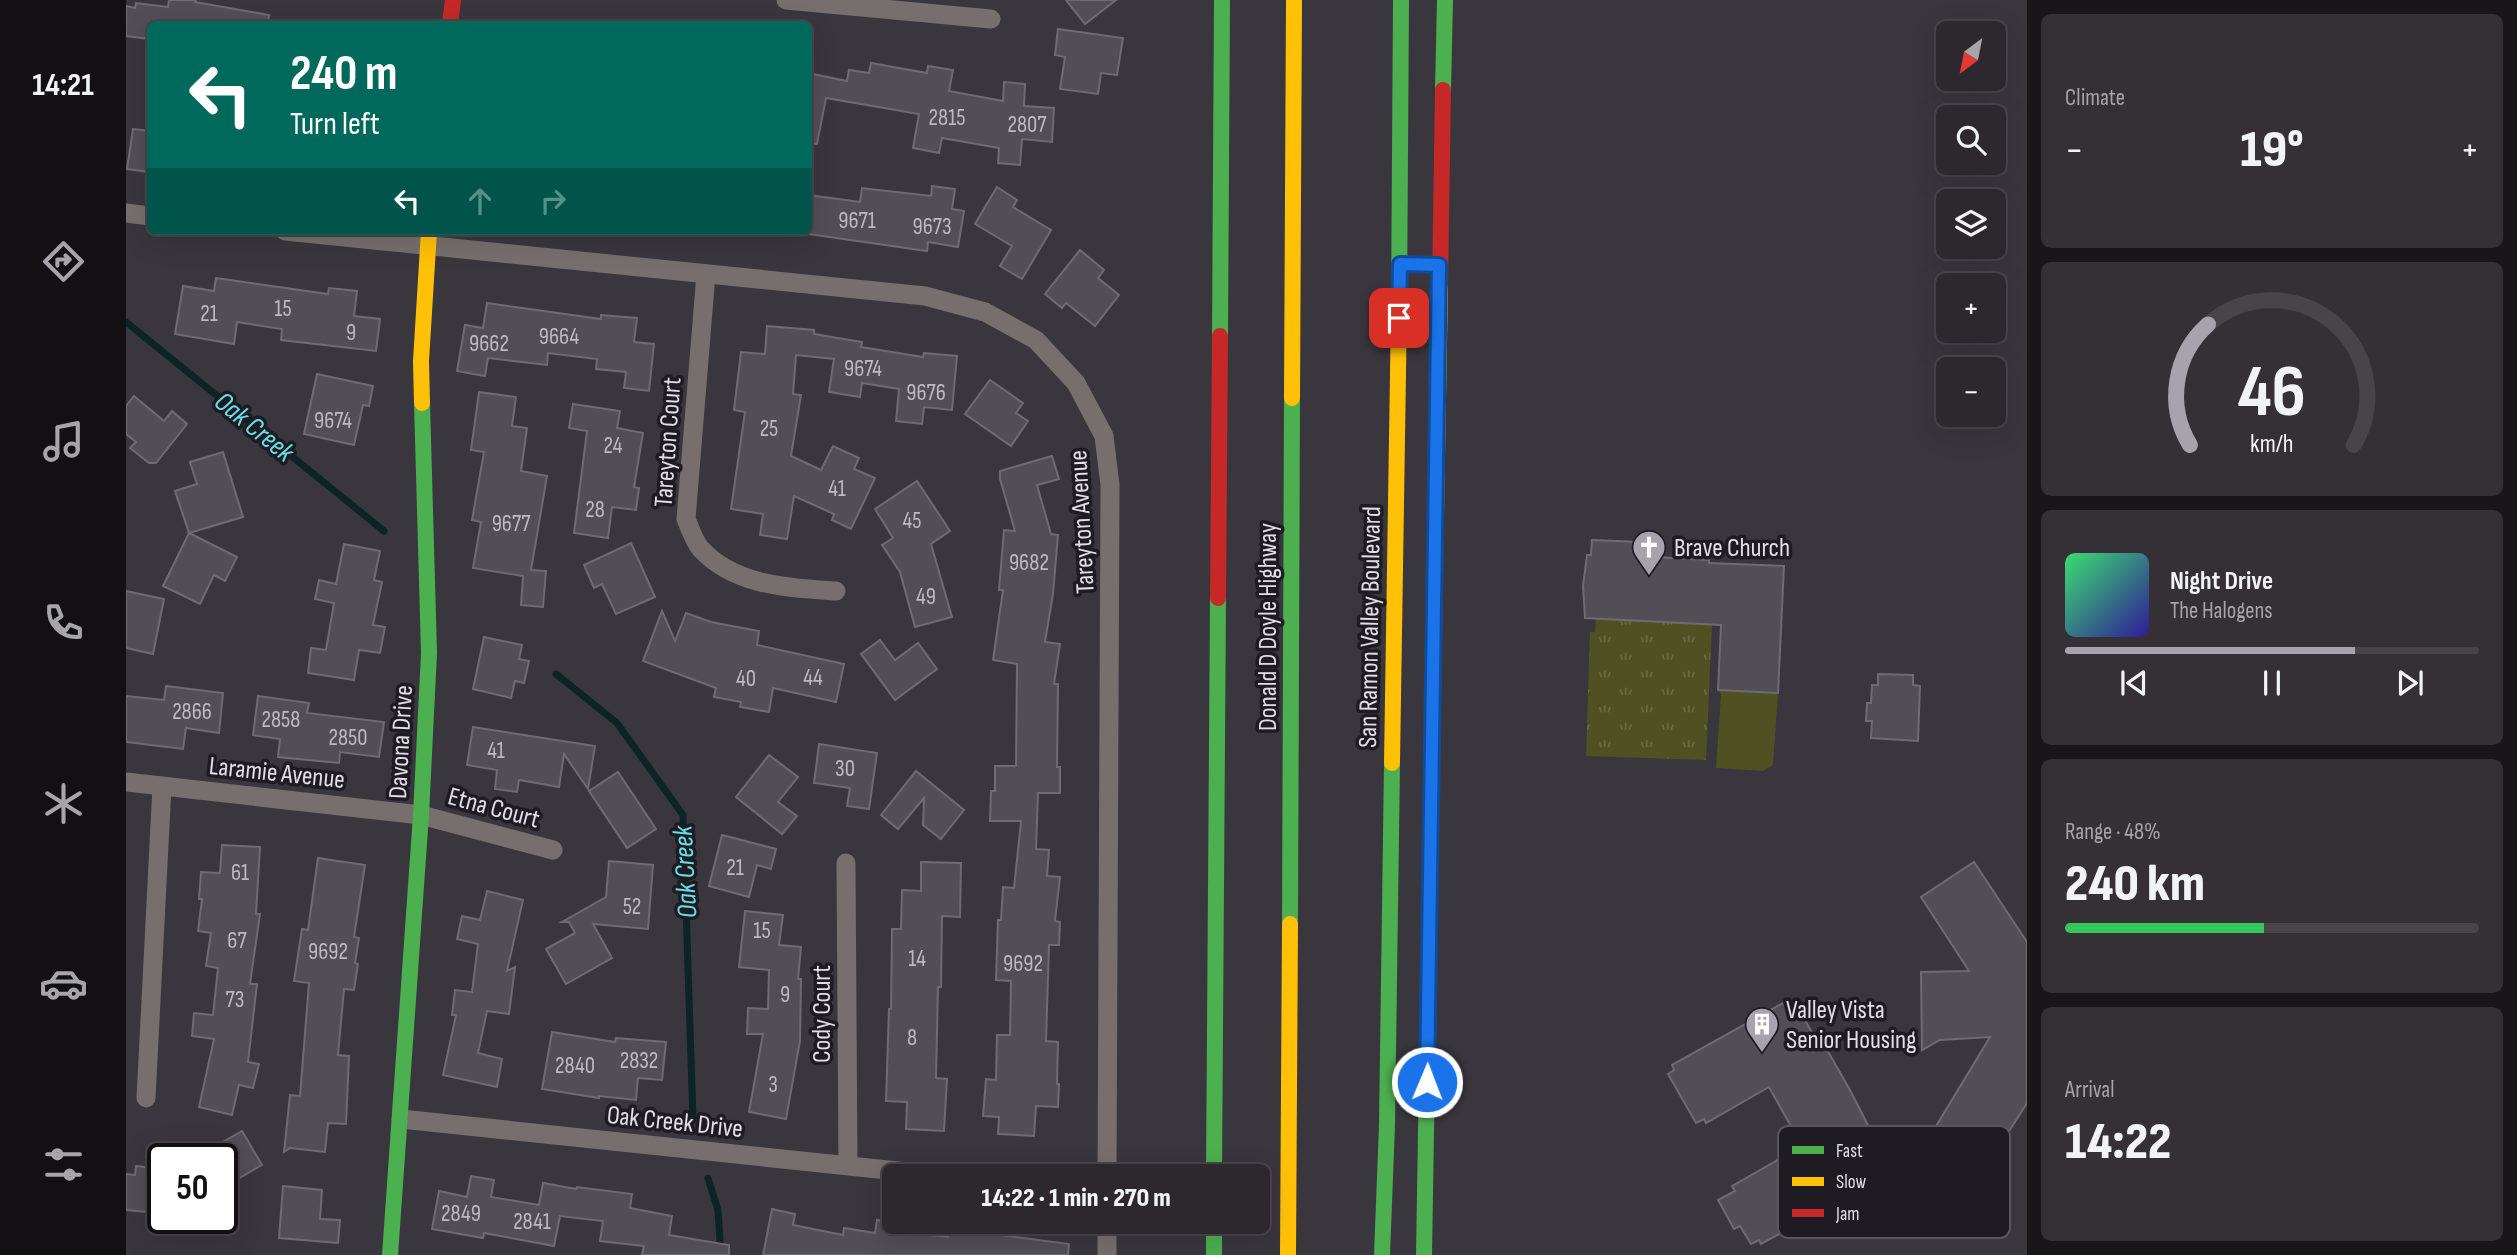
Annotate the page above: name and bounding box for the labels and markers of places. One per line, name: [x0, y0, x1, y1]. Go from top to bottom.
pin: [1369, 288, 1429, 348]
church icon: Brave Church: [1630, 528, 1668, 577]
place label: Brave Church: [1674, 533, 1790, 564]
place label: Valley Vista Senior Housing: [1786, 995, 1916, 1056]
building icon: Valley Vista Senior Housing: [1743, 1005, 1781, 1054]

